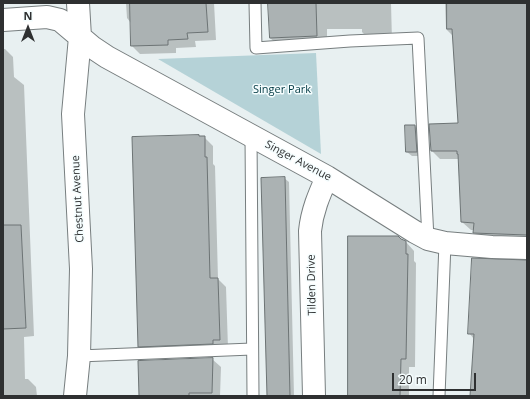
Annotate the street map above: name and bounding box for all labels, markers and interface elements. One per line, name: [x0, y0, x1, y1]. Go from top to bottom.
north arrow: [8, 8, 48, 48]
text: N: [24, 8, 32, 23]
park label: Singer Park: [253, 83, 311, 97]
street label: Singer Avenue: [263, 138, 333, 184]
street label: Chestnut Avenue: [69, 155, 87, 243]
street label: Tilden Drive: [305, 254, 319, 316]
scale bar: [394, 365, 478, 391]
text: 20 m: [399, 371, 427, 388]

